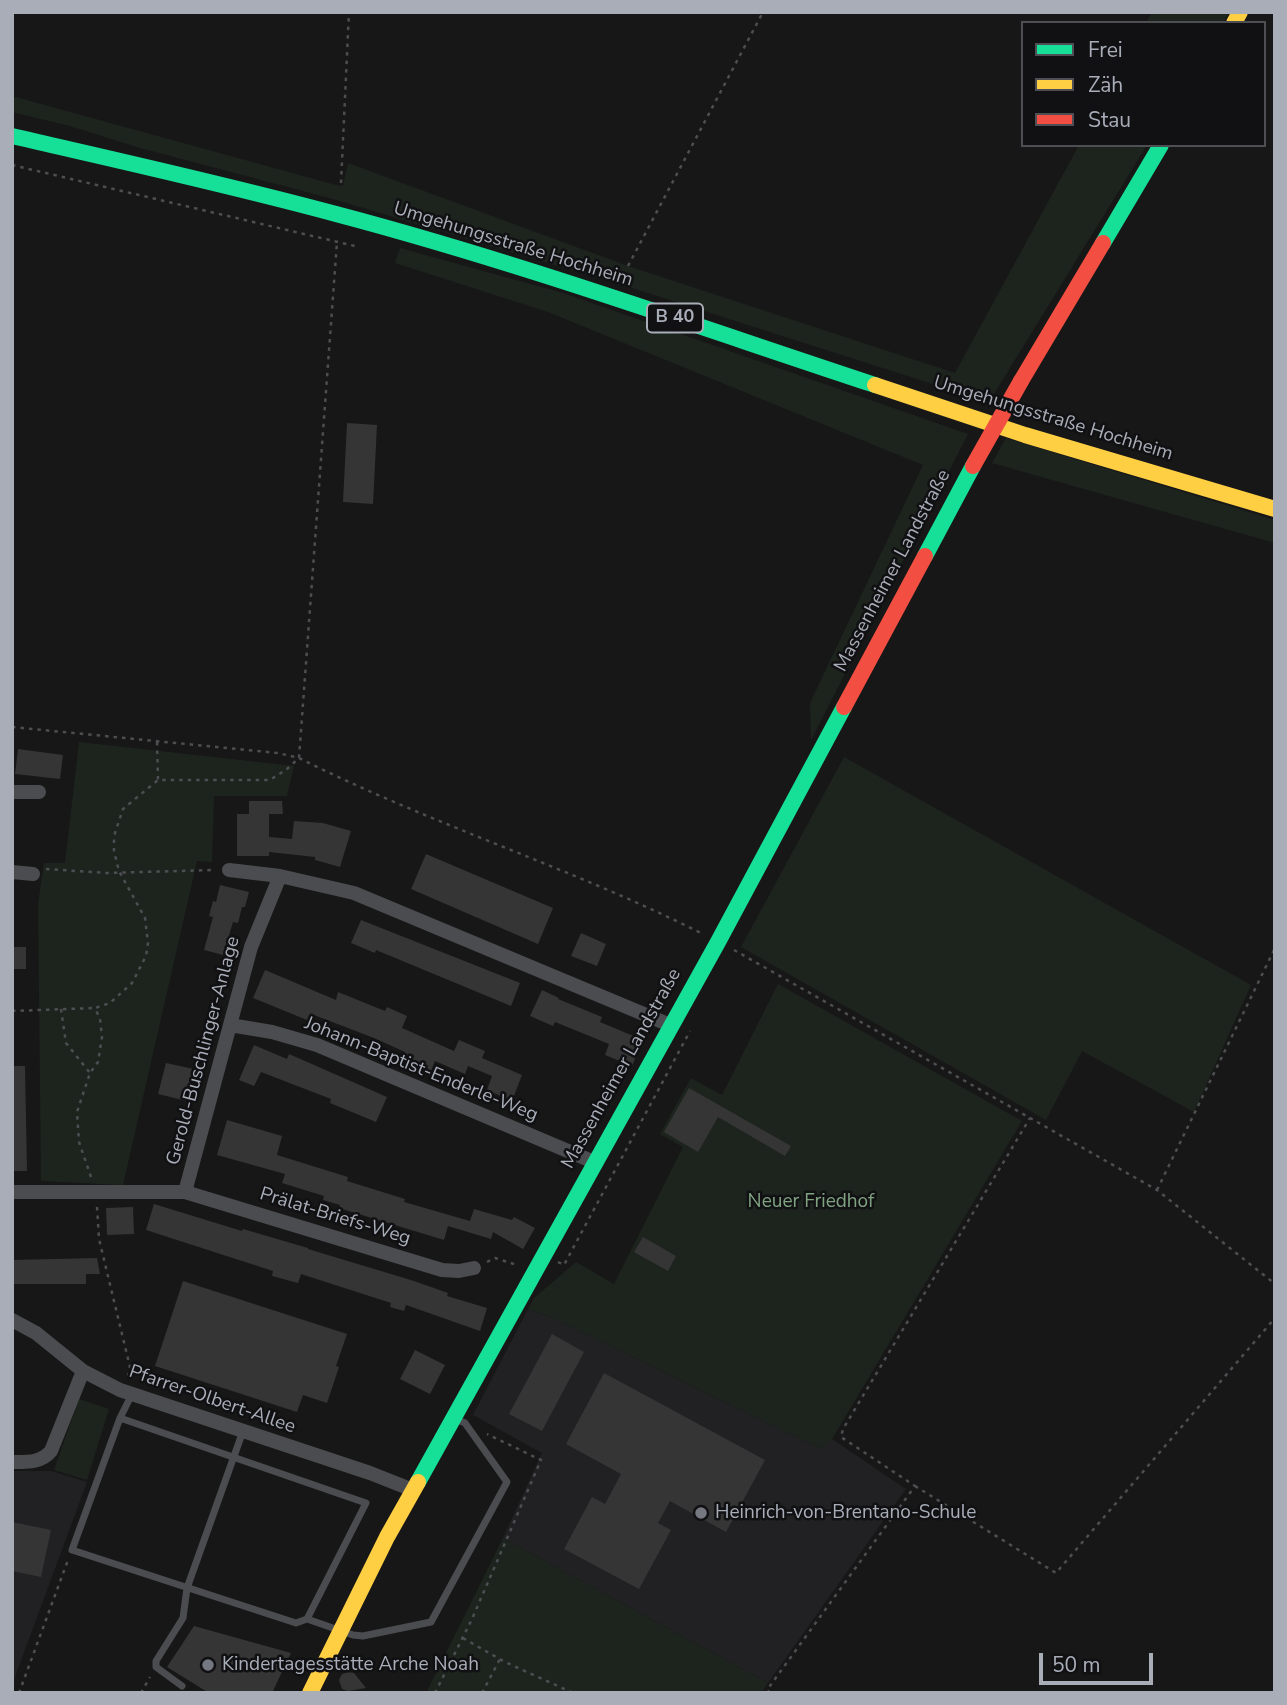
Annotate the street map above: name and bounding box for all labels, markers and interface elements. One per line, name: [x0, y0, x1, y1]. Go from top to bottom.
legend: [1021, 21, 1266, 147]
text: Frei: [1088, 36, 1123, 64]
text: Zäh: [1088, 71, 1123, 99]
text: Stau: [1088, 106, 1131, 134]
street label: Umgehungsstraße Hochheim: [391, 198, 635, 292]
road number: B 40: [647, 304, 703, 332]
street label: Umgehungsstraße Hochheim: [931, 372, 1175, 466]
street label: Massenheimer Landstraße: [830, 466, 956, 676]
street label: Gerold-Buschlinger-Anlage: [162, 934, 246, 1168]
street label: Massenheimer Landstraße: [557, 965, 687, 1173]
street label: Johann-Baptist-Enderle-Weg: [301, 1013, 541, 1127]
street label: Prälat-Briefs-Weg: [257, 1183, 413, 1251]
park label: Neuer Friedhof: [748, 1191, 874, 1213]
street label: Pfarrer-Olbert-Allee: [126, 1361, 298, 1439]
place label: Heinrich-von-Brentano-Schule: [715, 1502, 976, 1524]
marker: Heinrich-von-Brentano-Schule: [693, 1505, 709, 1521]
scale bar: [1042, 1638, 1156, 1682]
text: 50 m: [1052, 1651, 1101, 1679]
place label: Kindertagesstätte Arche Noah: [222, 1654, 479, 1676]
marker: Kindertagesstätte Arche Noah: [200, 1657, 216, 1673]

